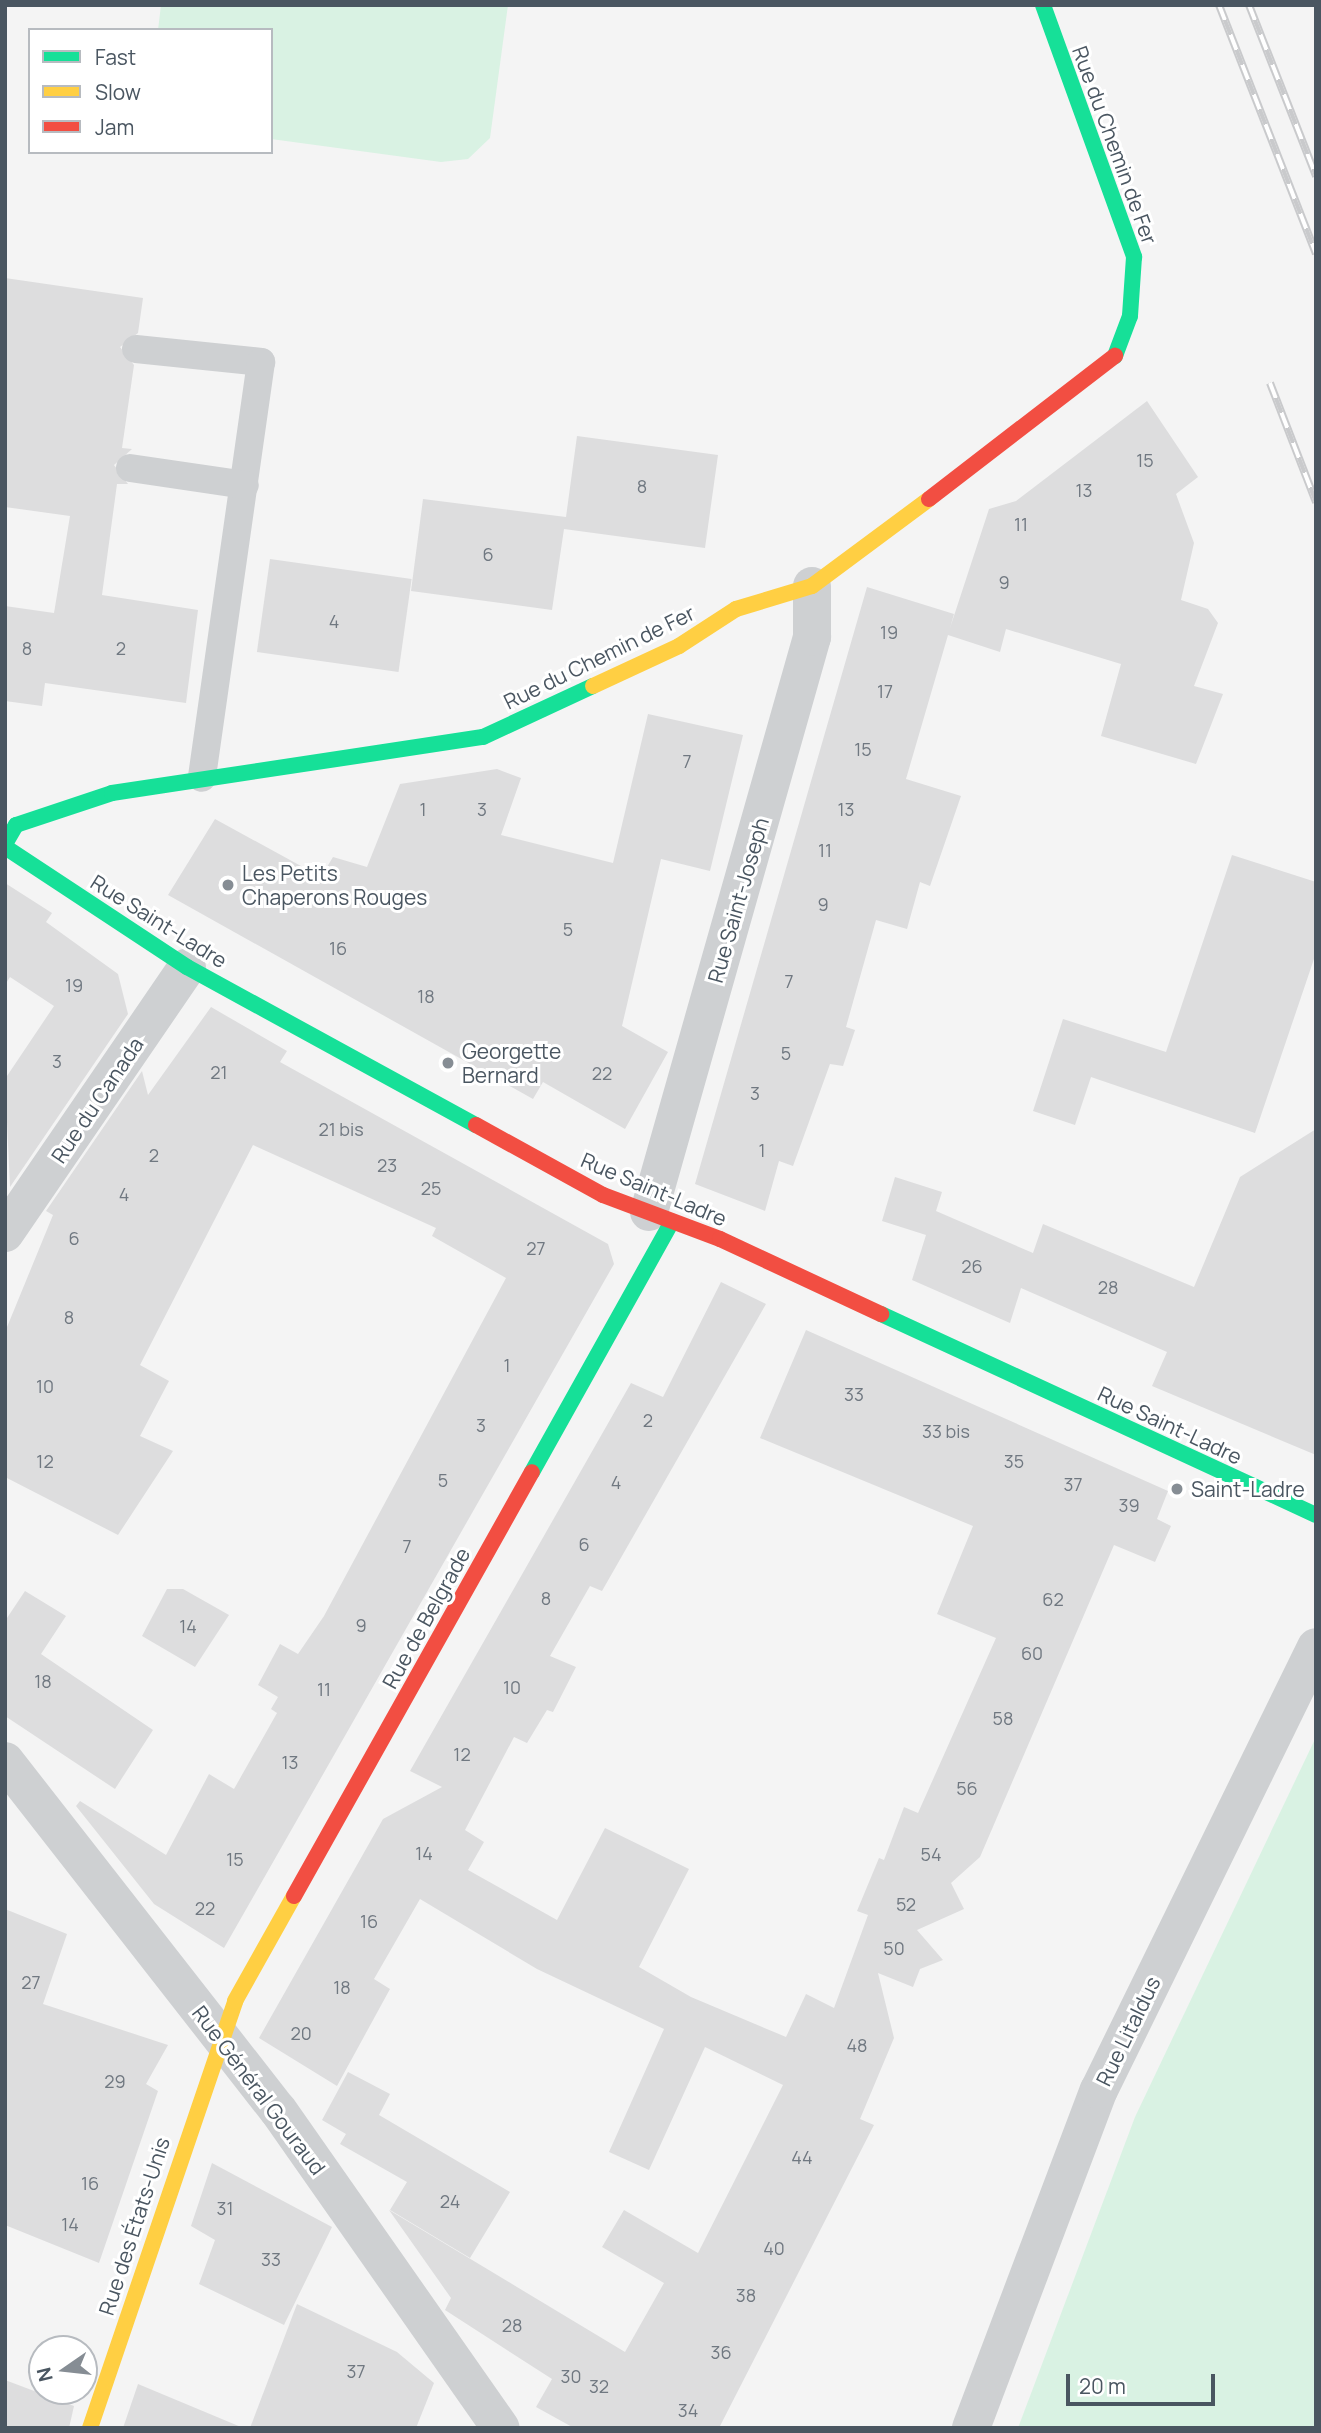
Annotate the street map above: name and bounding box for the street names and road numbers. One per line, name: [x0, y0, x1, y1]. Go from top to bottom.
street label: Rue du Chemin de Fer: [1067, 42, 1163, 248]
street label: Rue du Chemin de Fer: [499, 600, 699, 714]
street label: Rue Saint-Joseph: [702, 814, 774, 986]
street label: Rue Saint-Ladre: [86, 869, 232, 973]
street label: Rue du Canada: [46, 1032, 148, 1168]
street label: Rue Saint-Ladre: [577, 1147, 731, 1231]
street label: Rue Saint-Ladre: [1094, 1381, 1246, 1469]
street label: Rue de Belgrade: [377, 1543, 475, 1693]
street label: Rue Litaldus: [1091, 1972, 1165, 2090]
street label: Rue Général Gouraud: [187, 2001, 331, 2179]
street label: Rue des États-Unis: [93, 2134, 175, 2318]

